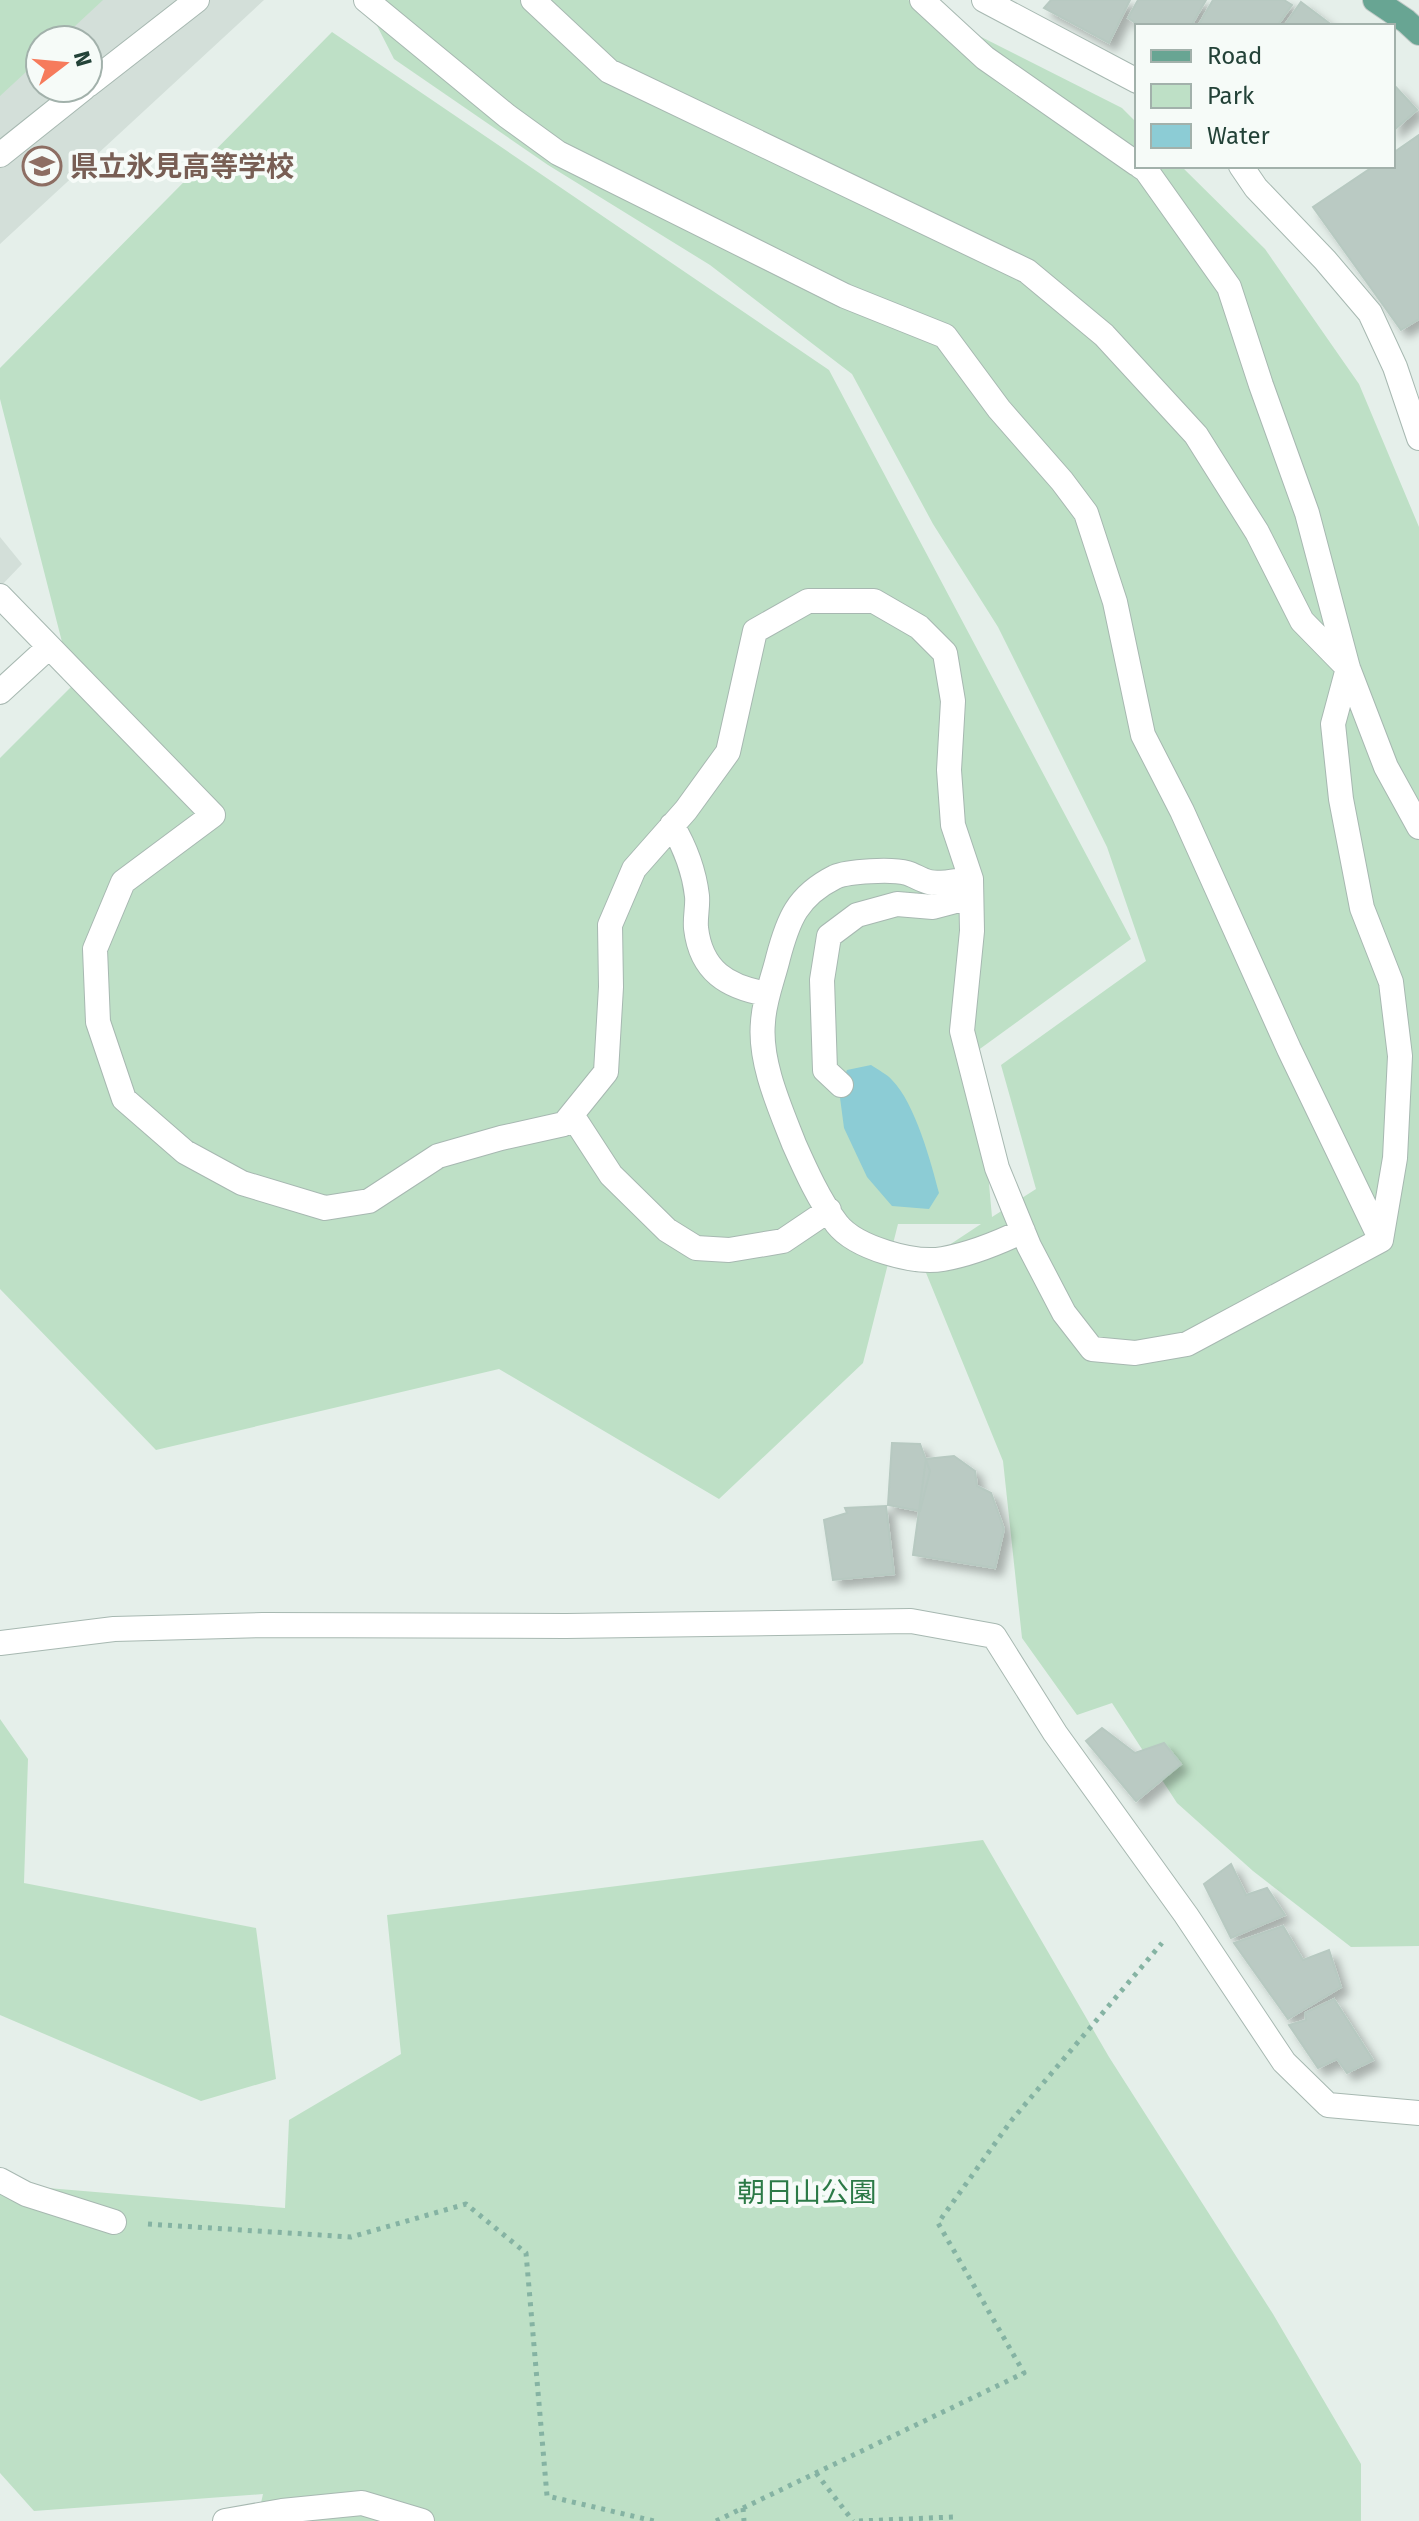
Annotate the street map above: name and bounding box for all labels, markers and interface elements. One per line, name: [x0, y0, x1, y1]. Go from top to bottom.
north arrow: [24, 24, 104, 104]
legend: [1135, 24, 1395, 168]
text: Road: [1207, 42, 1262, 70]
text: N: [68, 48, 98, 69]
text: Park: [1207, 82, 1255, 110]
text: Water: [1207, 122, 1271, 150]
school or university icon: 県立氷見高等学校: [21, 145, 63, 187]
place label: 県立氷見高等学校: [70, 150, 294, 183]
park label: 朝日山公園: [737, 2176, 877, 2209]

